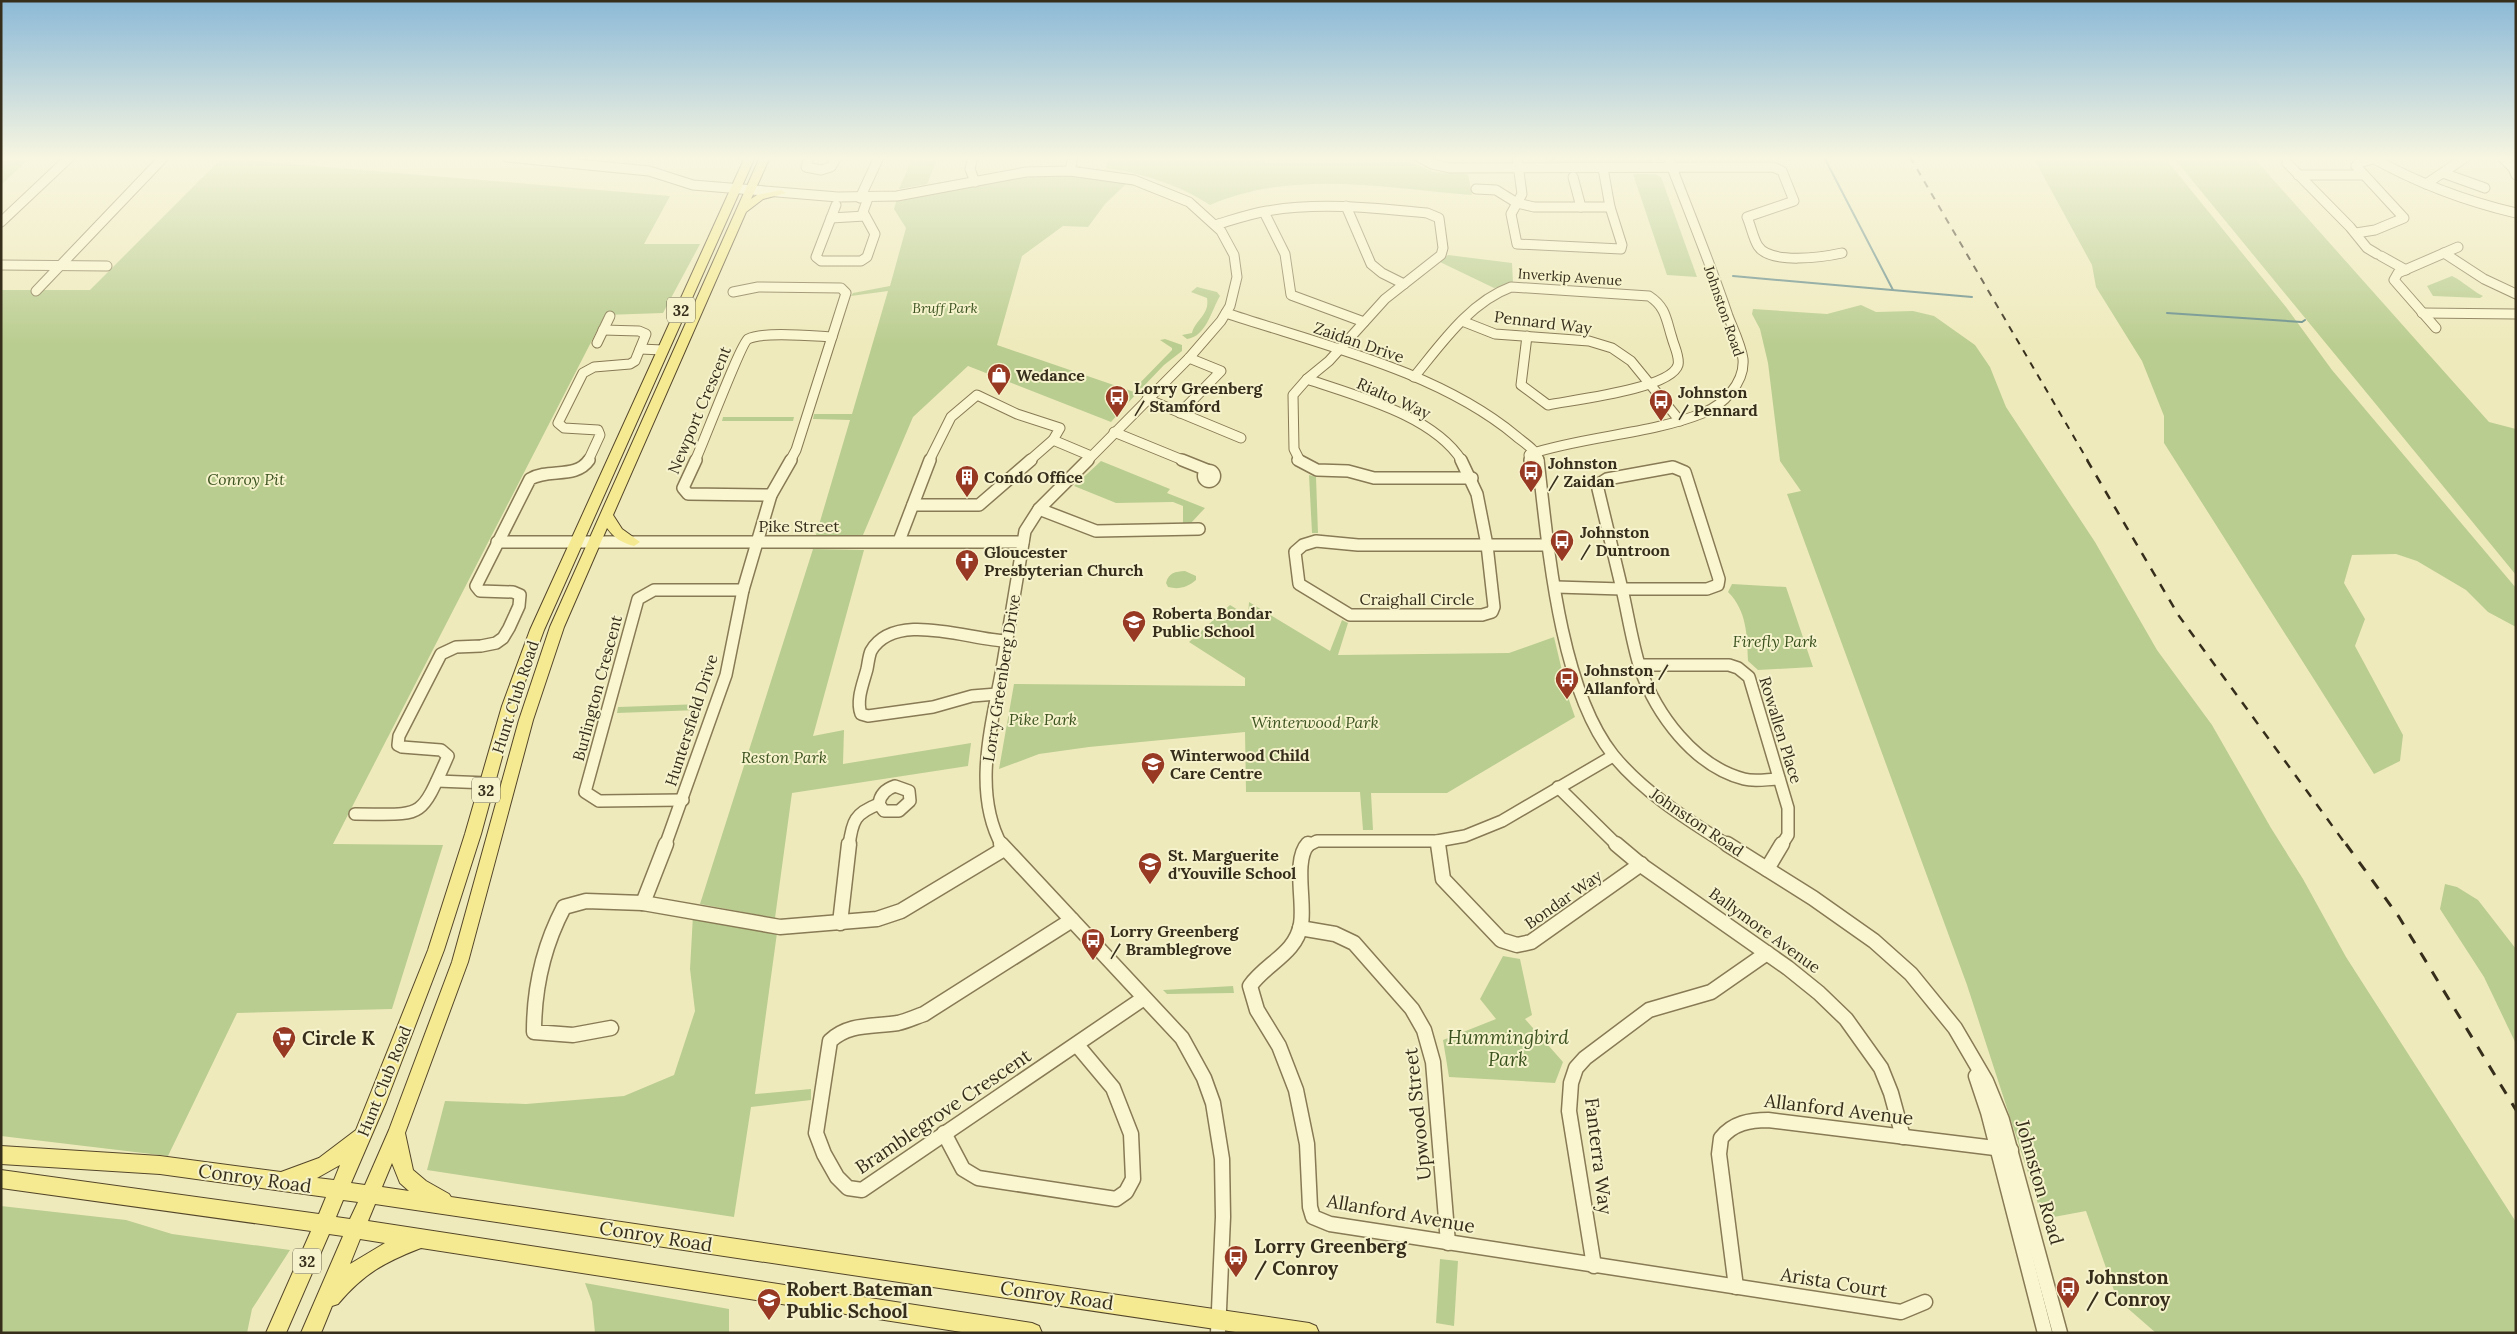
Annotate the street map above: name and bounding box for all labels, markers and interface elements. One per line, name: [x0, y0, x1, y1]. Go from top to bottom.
street label: Johnston Road: [1700, 262, 1748, 359]
street label: Inverkip Avenue: [1517, 264, 1623, 290]
road number: 32: [667, 298, 695, 322]
park label: Bruff Park: [912, 299, 978, 317]
street label: Pennard Way: [1493, 306, 1594, 338]
street label: Zaidan Drive: [1311, 317, 1407, 367]
street label: Newport Crescent: [663, 342, 735, 477]
shop icon: Wedance: [986, 362, 1012, 396]
place label: Wedance: [1016, 365, 1085, 385]
street label: Rialto Way: [1354, 373, 1435, 423]
place label: Lorry Greenberg / Stamford: [1134, 378, 1264, 417]
place label: Johnston / Pennard: [1678, 382, 1758, 421]
bus stop icon: Lorry Greenberg / Stamford: [1104, 384, 1130, 418]
bus stop icon: Johnston / Pennard: [1648, 388, 1674, 422]
place label: Johnston / Zaidan: [1548, 453, 1618, 492]
bus stop icon: Johnston / Zaidan: [1518, 459, 1544, 493]
building icon: Condo Office: [954, 464, 980, 498]
place label: Condo Office: [984, 467, 1083, 487]
park label: Conroy Pit: [207, 469, 285, 489]
street label: Pike Street: [759, 516, 840, 536]
place label: Johnston / Duntroon: [1580, 522, 1670, 561]
bus stop icon: Johnston / Duntroon: [1549, 528, 1575, 562]
place label: Gloucester Presbyterian Church: [984, 542, 1144, 580]
church icon: Gloucester Presbyterian Church: [954, 548, 980, 582]
street label: Craighall Circle: [1360, 589, 1475, 609]
street label: Lorry Greenberg Drive: [978, 593, 1024, 763]
place label: Roberta Bondar Public School: [1152, 603, 1272, 641]
school or university icon: Roberta Bondar Public School: [1121, 609, 1147, 643]
street label: Burlington Crescent: [568, 612, 626, 763]
park label: Firefly Park: [1733, 631, 1817, 651]
street label: Hunt Club Road: [487, 638, 543, 756]
street label: Huntersfield Drive: [660, 651, 722, 788]
place label: Johnston / Allanford: [1584, 660, 1669, 698]
bus stop icon: Johnston / Allanford: [1554, 666, 1580, 700]
street label: Rowallen Place: [1755, 674, 1807, 786]
park label: Pike Park: [1009, 709, 1077, 729]
park label: Winterwood Park: [1251, 712, 1379, 732]
place label: Winterwood Child Care Centre: [1170, 745, 1310, 783]
park label: Reston Park: [741, 747, 827, 767]
school or university icon: Winterwood Child Care Centre: [1140, 751, 1166, 785]
road number: 32: [472, 778, 500, 802]
street label: Johnston Road: [1646, 783, 1748, 861]
place label: St. Marguerite d'Youville School: [1168, 845, 1296, 883]
school or university icon: St. Marguerite d'Youville School: [1137, 851, 1163, 885]
street label: Bondar Way: [1520, 865, 1606, 933]
street label: Ballymore Avenue: [1705, 883, 1825, 977]
place label: Lorry Greenberg / Bramblegrove: [1110, 921, 1240, 960]
bus stop icon: Lorry Greenberg / Bramblegrove: [1080, 927, 1106, 961]
street label: Hunt Club Road: [353, 1022, 415, 1139]
supermarket icon: Circle K: [271, 1025, 297, 1059]
park label: Hummingbird Park: [1447, 1025, 1569, 1071]
place label: Circle K: [302, 1026, 375, 1050]
street label: Bramblegrove Crescent: [850, 1043, 1036, 1179]
street label: Upwood Street: [1398, 1046, 1436, 1181]
street label: Allanford Avenue: [1762, 1088, 1915, 1130]
street label: Fanterra Way: [1580, 1096, 1618, 1216]
street label: Johnston Road: [2010, 1116, 2069, 1247]
street label: Conroy Road: [197, 1158, 313, 1198]
street label: Allanford Avenue: [1324, 1188, 1477, 1238]
street label: Conroy Road: [598, 1215, 714, 1257]
place label: Lorry Greenberg / Conroy: [1254, 1234, 1408, 1281]
bus stop icon: Lorry Greenberg / Conroy: [1223, 1244, 1249, 1278]
road number: 32: [293, 1248, 321, 1274]
street label: Arista Court: [1778, 1262, 1890, 1302]
place label: Johnston / Conroy: [2086, 1265, 2171, 1312]
street label: Conroy Road: [999, 1275, 1115, 1315]
bus stop icon: Johnston / Conroy: [2055, 1275, 2081, 1309]
place label: Robert Bateman Public School: [786, 1277, 933, 1323]
school or university icon: Robert Bateman Public School: [756, 1287, 782, 1321]

